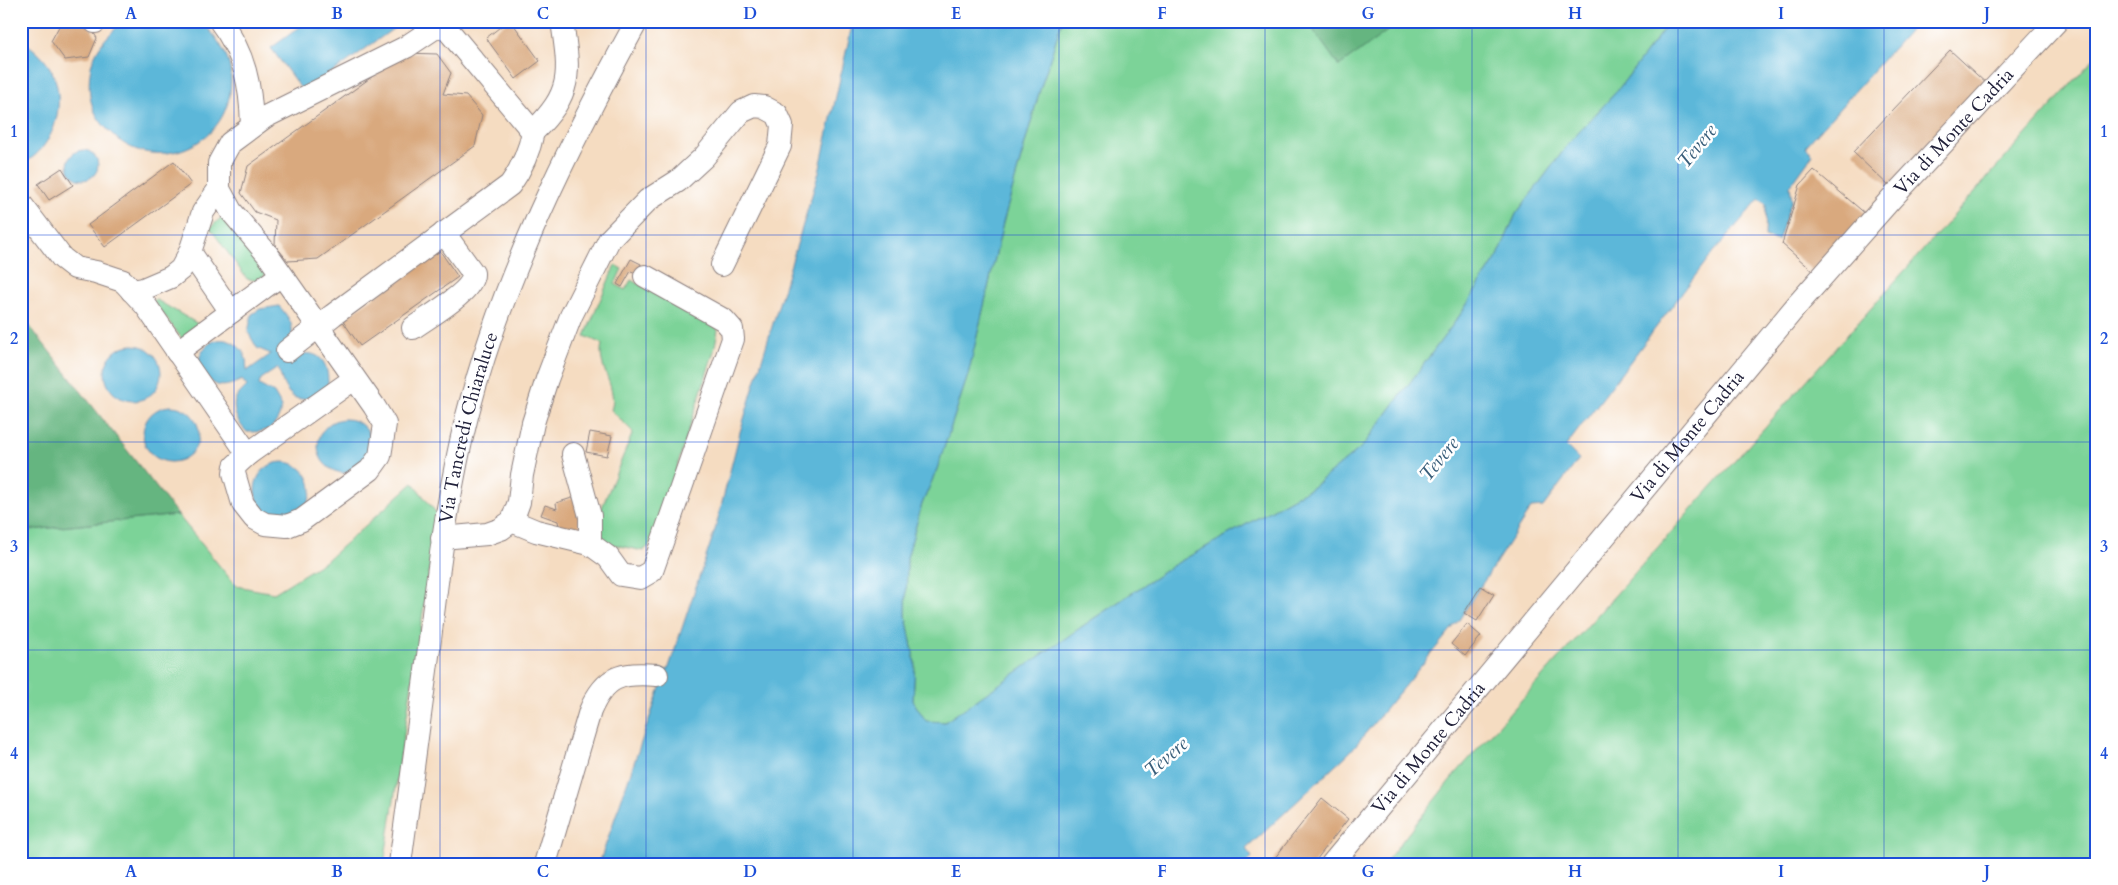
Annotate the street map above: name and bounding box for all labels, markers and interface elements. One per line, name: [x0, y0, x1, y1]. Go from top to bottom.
text: A: [125, 3, 137, 25]
text: B: [331, 3, 343, 25]
text: C: [537, 3, 549, 25]
text: D: [743, 3, 757, 25]
text: E: [951, 3, 961, 25]
text: F: [1157, 3, 1167, 25]
text: G: [1361, 3, 1375, 25]
text: H: [1568, 3, 1582, 25]
text: I: [1778, 3, 1784, 25]
text: J: [1982, 3, 1990, 25]
street label: Via di Monte Cadria: [1888, 62, 2020, 201]
water label: Tevere: [1671, 118, 1723, 174]
text: 1: [10, 121, 18, 143]
text: 1: [2100, 121, 2108, 143]
text: 2: [10, 328, 18, 350]
street label: Via Tancredi Chiaraluce: [433, 328, 504, 525]
text: 2: [2100, 328, 2108, 350]
street label: Via di Monte Cadria: [1625, 365, 1751, 508]
water label: Tevere: [1413, 431, 1465, 487]
text: 3: [10, 536, 18, 558]
text: 3: [2100, 536, 2108, 558]
street label: Via di Monte Cadria: [1366, 676, 1491, 820]
water label: Tevere: [1138, 730, 1194, 783]
text: 4: [10, 743, 18, 765]
text: 4: [2100, 743, 2108, 765]
text: A: [125, 861, 137, 883]
text: B: [331, 861, 343, 883]
text: C: [537, 861, 549, 883]
text: D: [743, 861, 757, 883]
text: E: [951, 861, 961, 883]
text: F: [1157, 861, 1167, 883]
text: G: [1361, 861, 1375, 883]
text: H: [1568, 861, 1582, 883]
text: I: [1778, 861, 1784, 883]
text: J: [1982, 861, 1990, 883]

